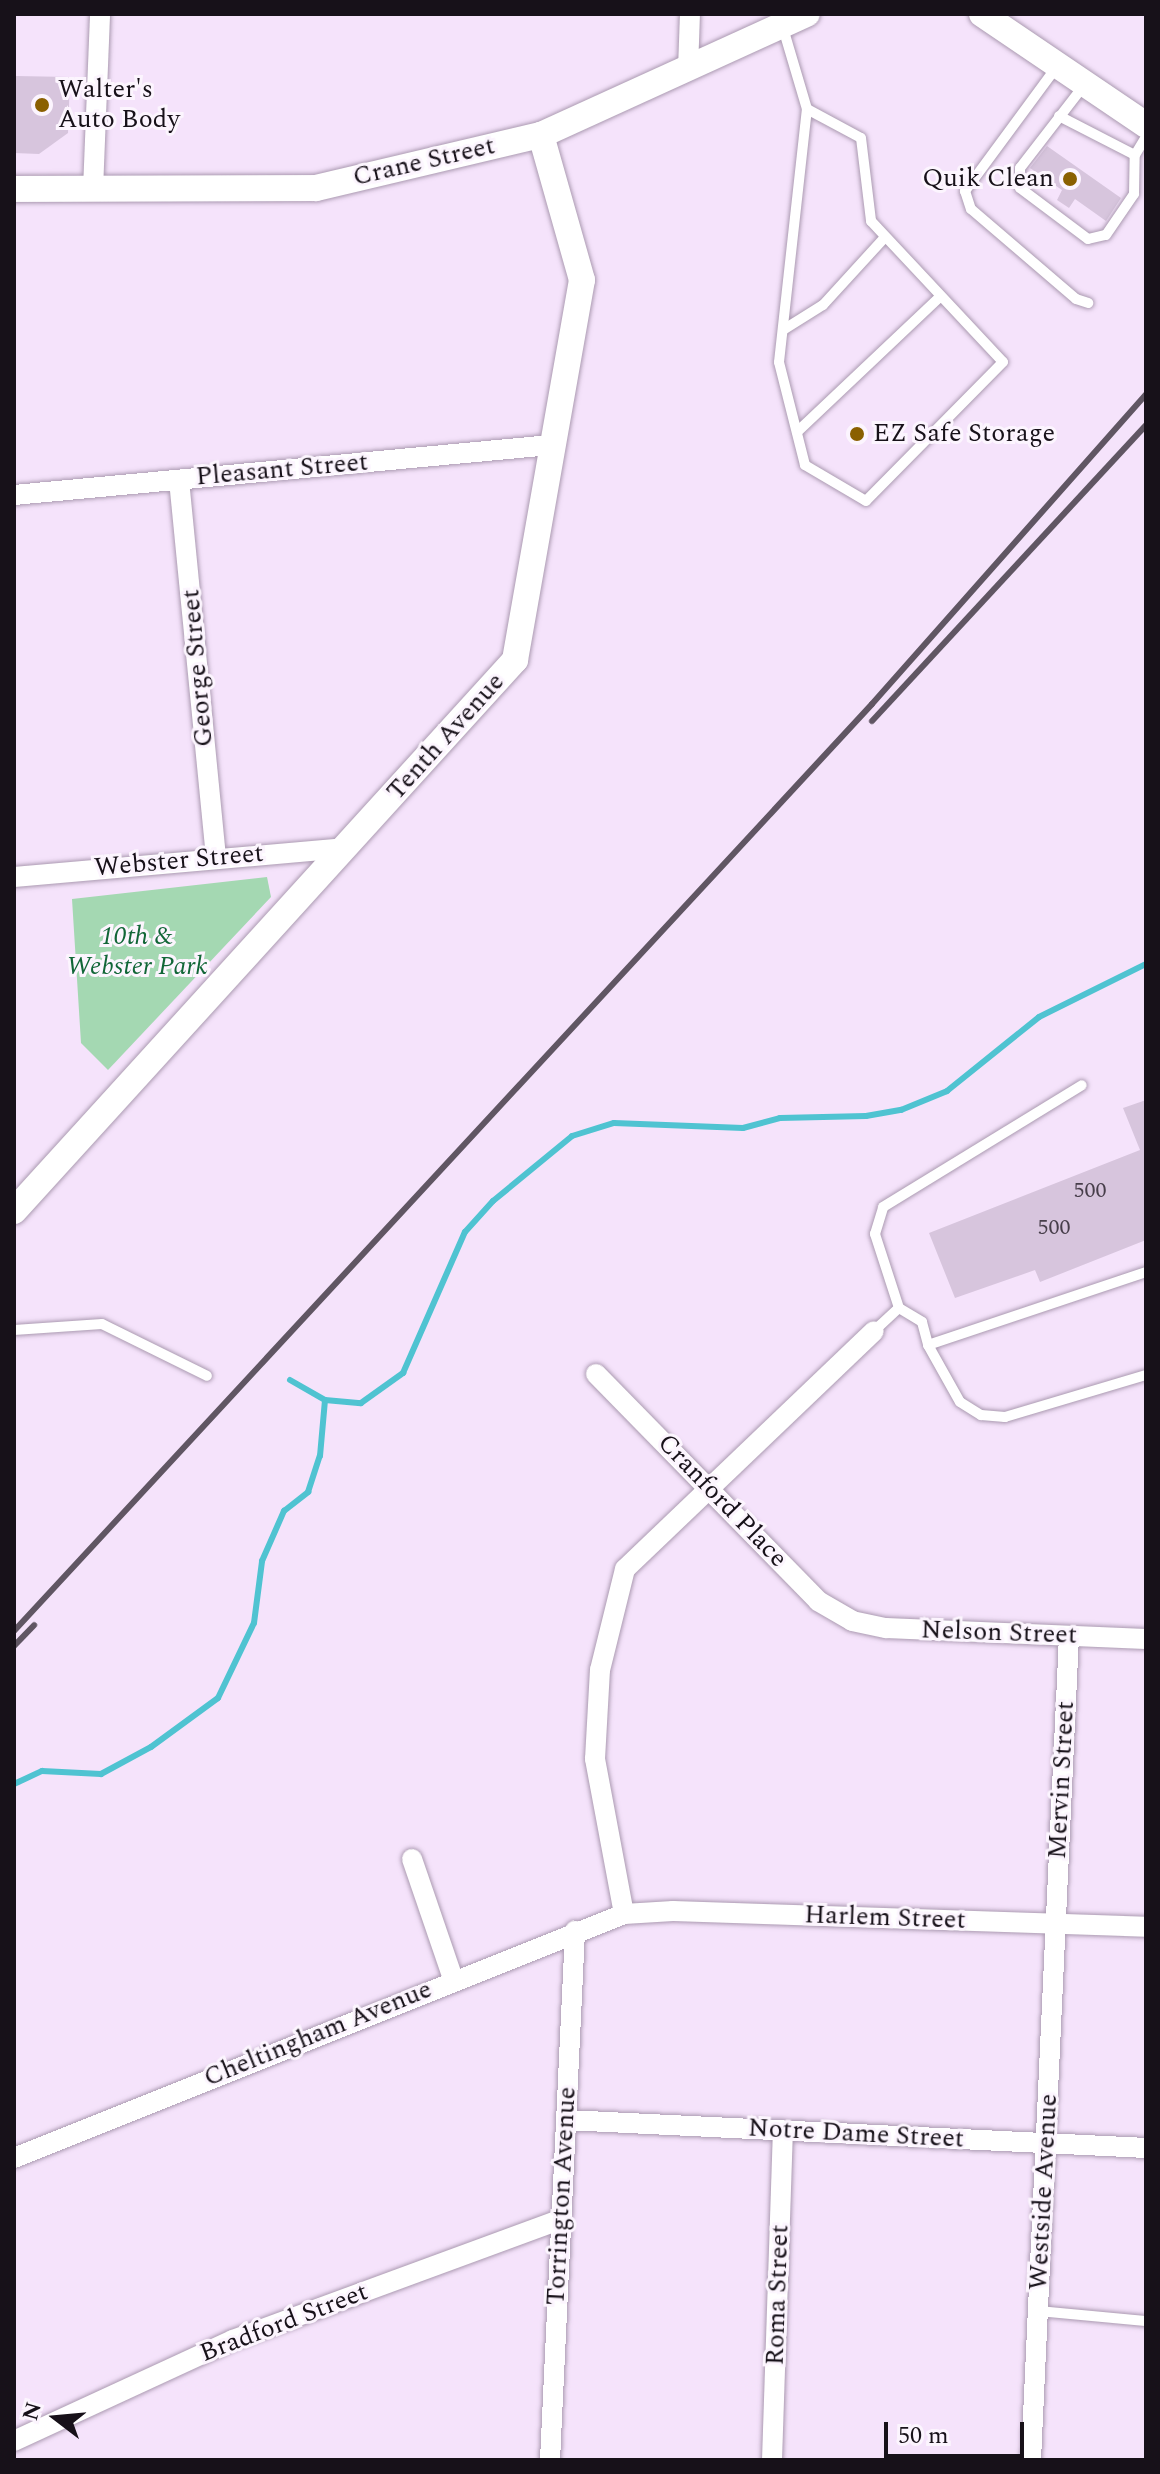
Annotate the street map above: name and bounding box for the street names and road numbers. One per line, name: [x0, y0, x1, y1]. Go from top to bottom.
street label: Crane Street: [350, 131, 498, 193]
street label: Pleasant Street: [195, 447, 369, 493]
street label: George Street: [176, 588, 220, 748]
street label: Tenth Avenue: [381, 667, 511, 807]
street label: Webster Street: [93, 838, 265, 884]
street label: Cranford Place: [651, 1428, 793, 1574]
street label: Nelson Street: [920, 1615, 1078, 1651]
street label: Mervin Street: [1042, 1700, 1082, 1860]
street label: Harlem Street: [804, 1900, 966, 1936]
street label: Cheltingham Avenue: [200, 1974, 436, 2094]
street label: Torrington Avenue: [541, 2086, 583, 2306]
street label: Westside Avenue: [1023, 2093, 1065, 2291]
street label: Notre Dame Street: [747, 2113, 965, 2155]
street label: Roma Street: [760, 2224, 796, 2366]
street label: Bradford Street: [196, 2277, 372, 2369]

